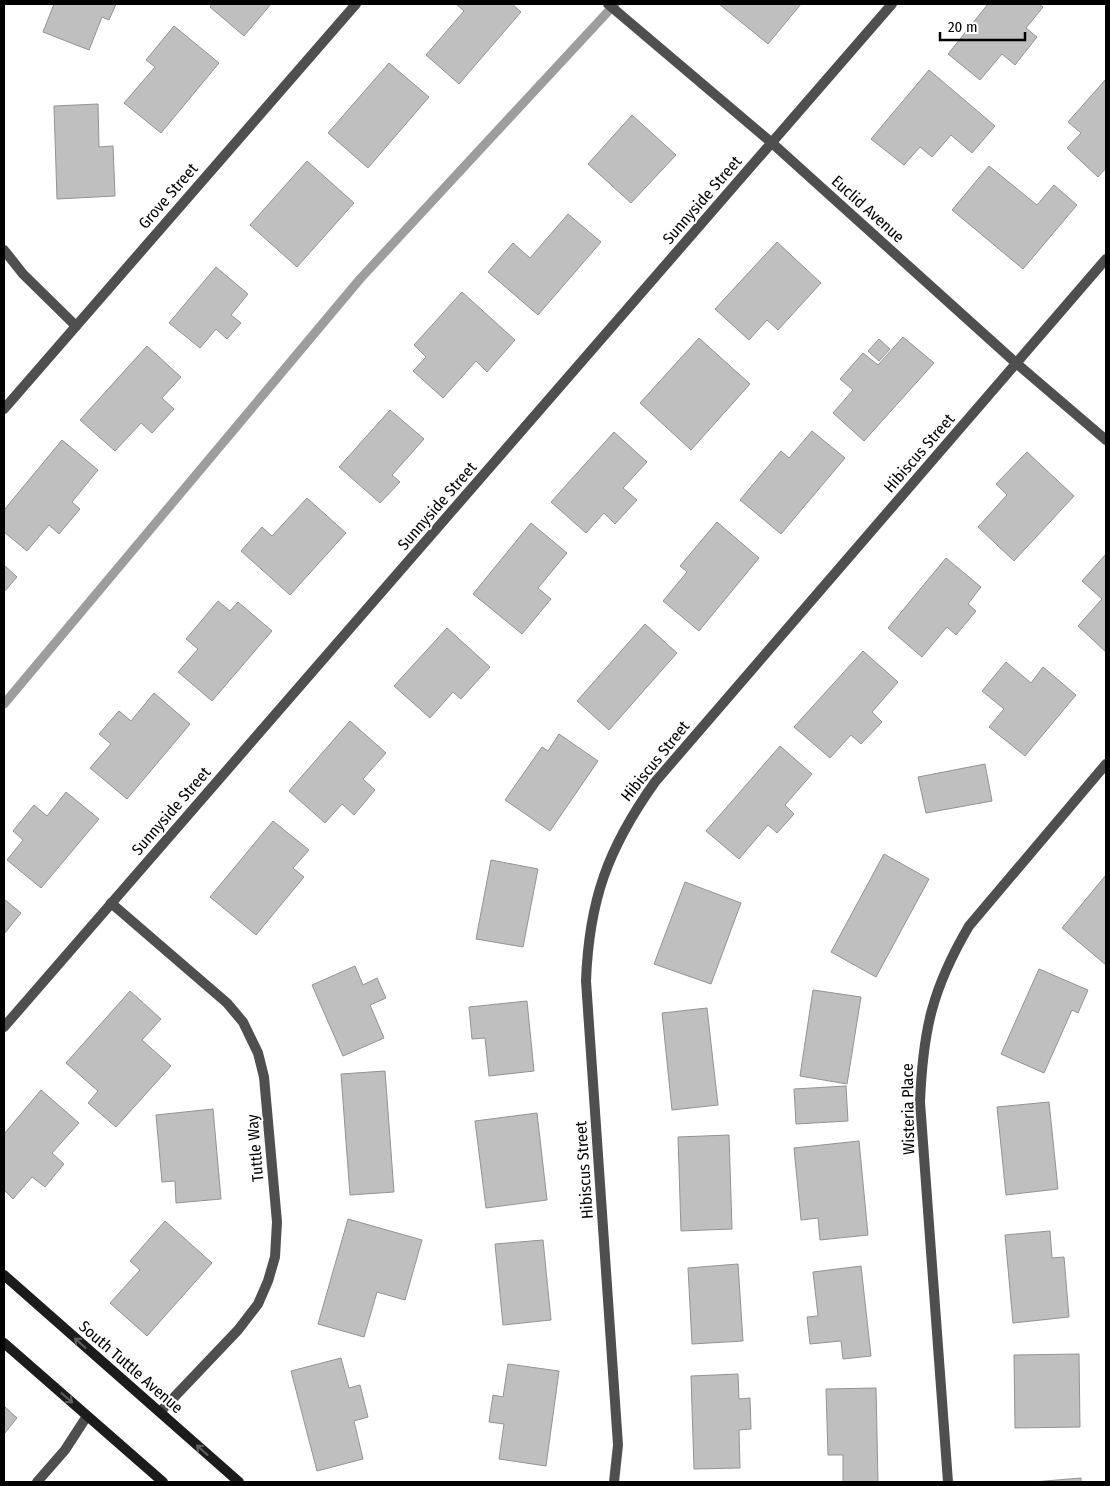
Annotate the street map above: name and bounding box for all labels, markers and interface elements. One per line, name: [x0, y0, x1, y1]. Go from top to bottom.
scale bar: [940, 10, 1025, 42]
text: 20 m: [948, 18, 978, 36]
street label: Sunnyside Street: [659, 151, 746, 248]
street label: Grove Street: [134, 159, 202, 233]
street label: Euclid Avenue: [828, 171, 908, 247]
street label: Hibiscus Street: [880, 409, 959, 496]
street label: Sunnyside Street: [394, 457, 481, 554]
street label: Hibiscus Street: [617, 716, 694, 805]
street label: Sunnyside Street: [128, 762, 215, 859]
street label: Wisteria Place: [898, 1063, 918, 1155]
street label: Tuttle Way: [243, 1113, 267, 1182]
street label: Hibiscus Street: [571, 1120, 597, 1220]
street label: South Tuttle Avenue: [75, 1317, 187, 1417]
one-way arrow: [74, 1337, 87, 1349]
one-way arrow: [60, 1392, 73, 1404]
one-way arrow: [196, 1444, 209, 1456]

